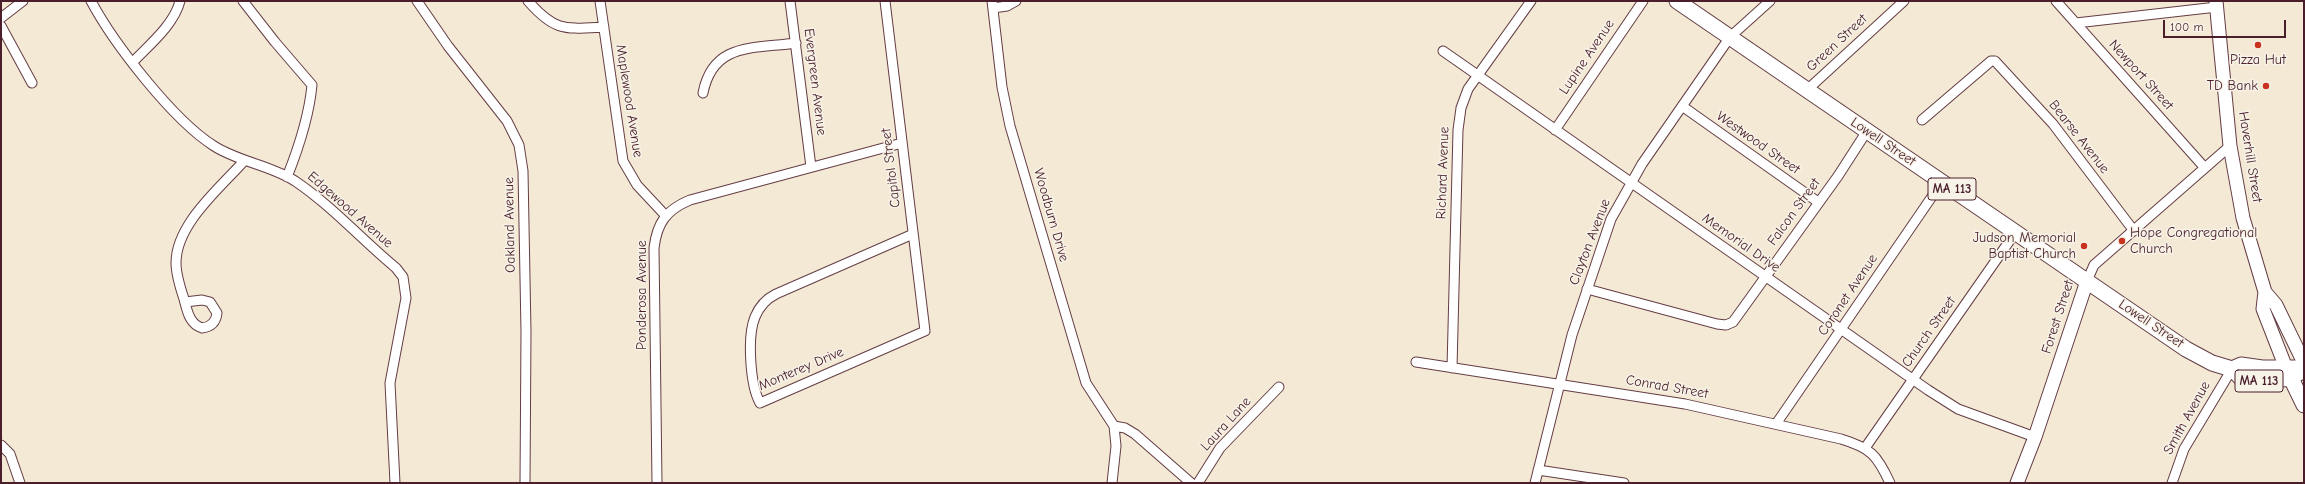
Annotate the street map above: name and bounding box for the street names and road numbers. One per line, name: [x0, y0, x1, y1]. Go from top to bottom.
street label: Green Street: [1803, 11, 1871, 75]
street label: Lupine Avenue: [1556, 16, 1618, 98]
street label: Evergreen Avenue: [800, 27, 830, 137]
street label: Newport Street: [2105, 36, 2177, 114]
street label: Maplewood Avenue: [612, 43, 646, 159]
street label: Bearse Avenue: [2045, 97, 2113, 177]
street label: Westwood Street: [1713, 108, 1803, 178]
street label: Haverhill Street: [2235, 110, 2265, 204]
street label: Lowell Street: [1847, 114, 1919, 170]
street label: Richard Avenue: [1433, 126, 1453, 220]
street label: Capitol Street: [878, 127, 904, 209]
street label: Woodburn Drive: [1030, 166, 1072, 264]
street label: Edgewood Avenue: [304, 168, 396, 252]
street label: Falcon Street: [1764, 175, 1824, 249]
street label: Oakland Avenue: [501, 177, 519, 273]
road number: MA 113: [1928, 178, 1976, 200]
street label: Clayton Avenue: [1566, 196, 1614, 288]
street label: Memorial Drive: [1699, 210, 1783, 276]
street label: Ponderosa Avenue: [634, 240, 650, 350]
street label: Coronet Avenue: [1815, 251, 1881, 339]
street label: Forest Street: [2038, 278, 2078, 356]
street label: Church Street: [1898, 293, 1960, 371]
street label: Lowell Street: [2115, 296, 2187, 352]
street label: Monterey Drive: [756, 344, 846, 394]
road number: MA 113: [2235, 370, 2283, 392]
street label: Conrad Street: [1624, 371, 1710, 403]
street label: Smith Avenue: [2160, 378, 2214, 458]
street label: Laura Lane: [1197, 393, 1255, 455]

